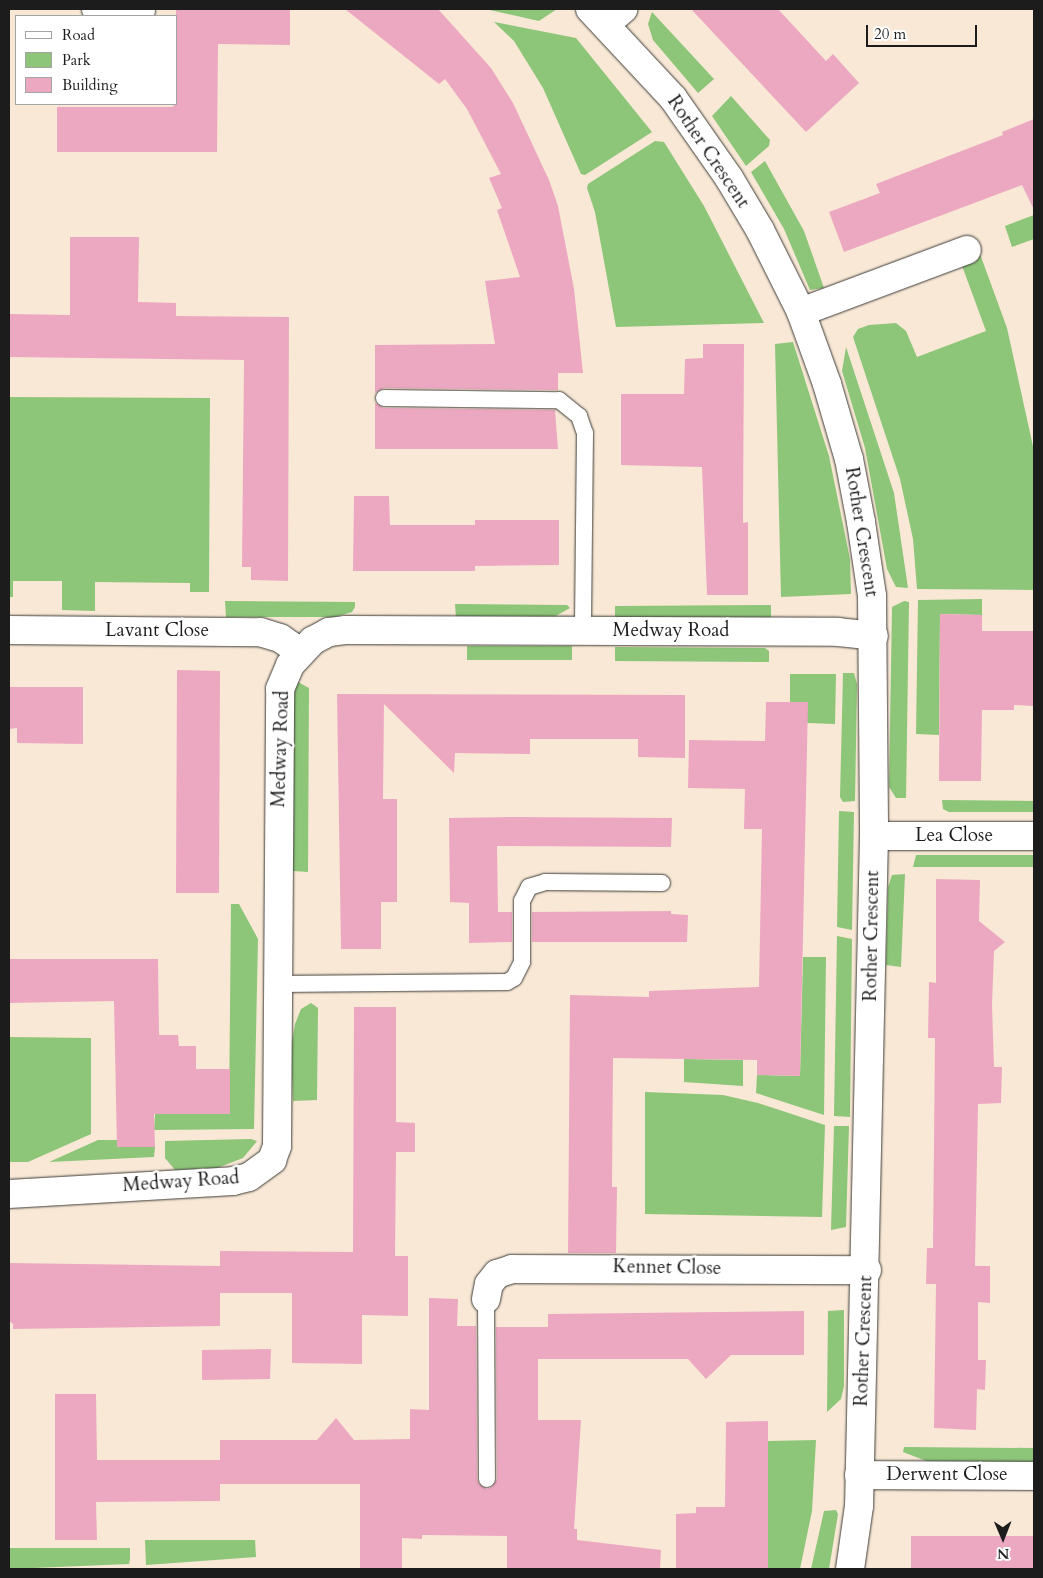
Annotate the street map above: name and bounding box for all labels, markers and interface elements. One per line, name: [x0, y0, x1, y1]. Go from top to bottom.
legend: [15, 15, 178, 105]
scale bar: [868, 15, 979, 47]
text: 20 m: [874, 24, 906, 44]
text: Road: [62, 25, 95, 45]
text: Park: [62, 50, 91, 70]
text: Building: [62, 75, 118, 95]
street label: Rother Crescent: [662, 91, 754, 213]
street label: Rother Crescent: [839, 465, 883, 599]
street label: Lavant Close: [105, 620, 209, 642]
street label: Medway Road: [613, 620, 729, 642]
street label: Medway Road: [268, 690, 294, 808]
street label: Lea Close: [915, 825, 993, 847]
street label: Rother Crescent: [859, 870, 885, 1002]
street label: Medway Road: [122, 1167, 240, 1197]
street label: Kennet Close: [612, 1256, 722, 1280]
street label: Rother Crescent: [850, 1275, 878, 1407]
street label: Derwent Close: [886, 1464, 1008, 1486]
north arrow: [978, 1513, 1028, 1563]
text: N: [997, 1544, 1010, 1563]

